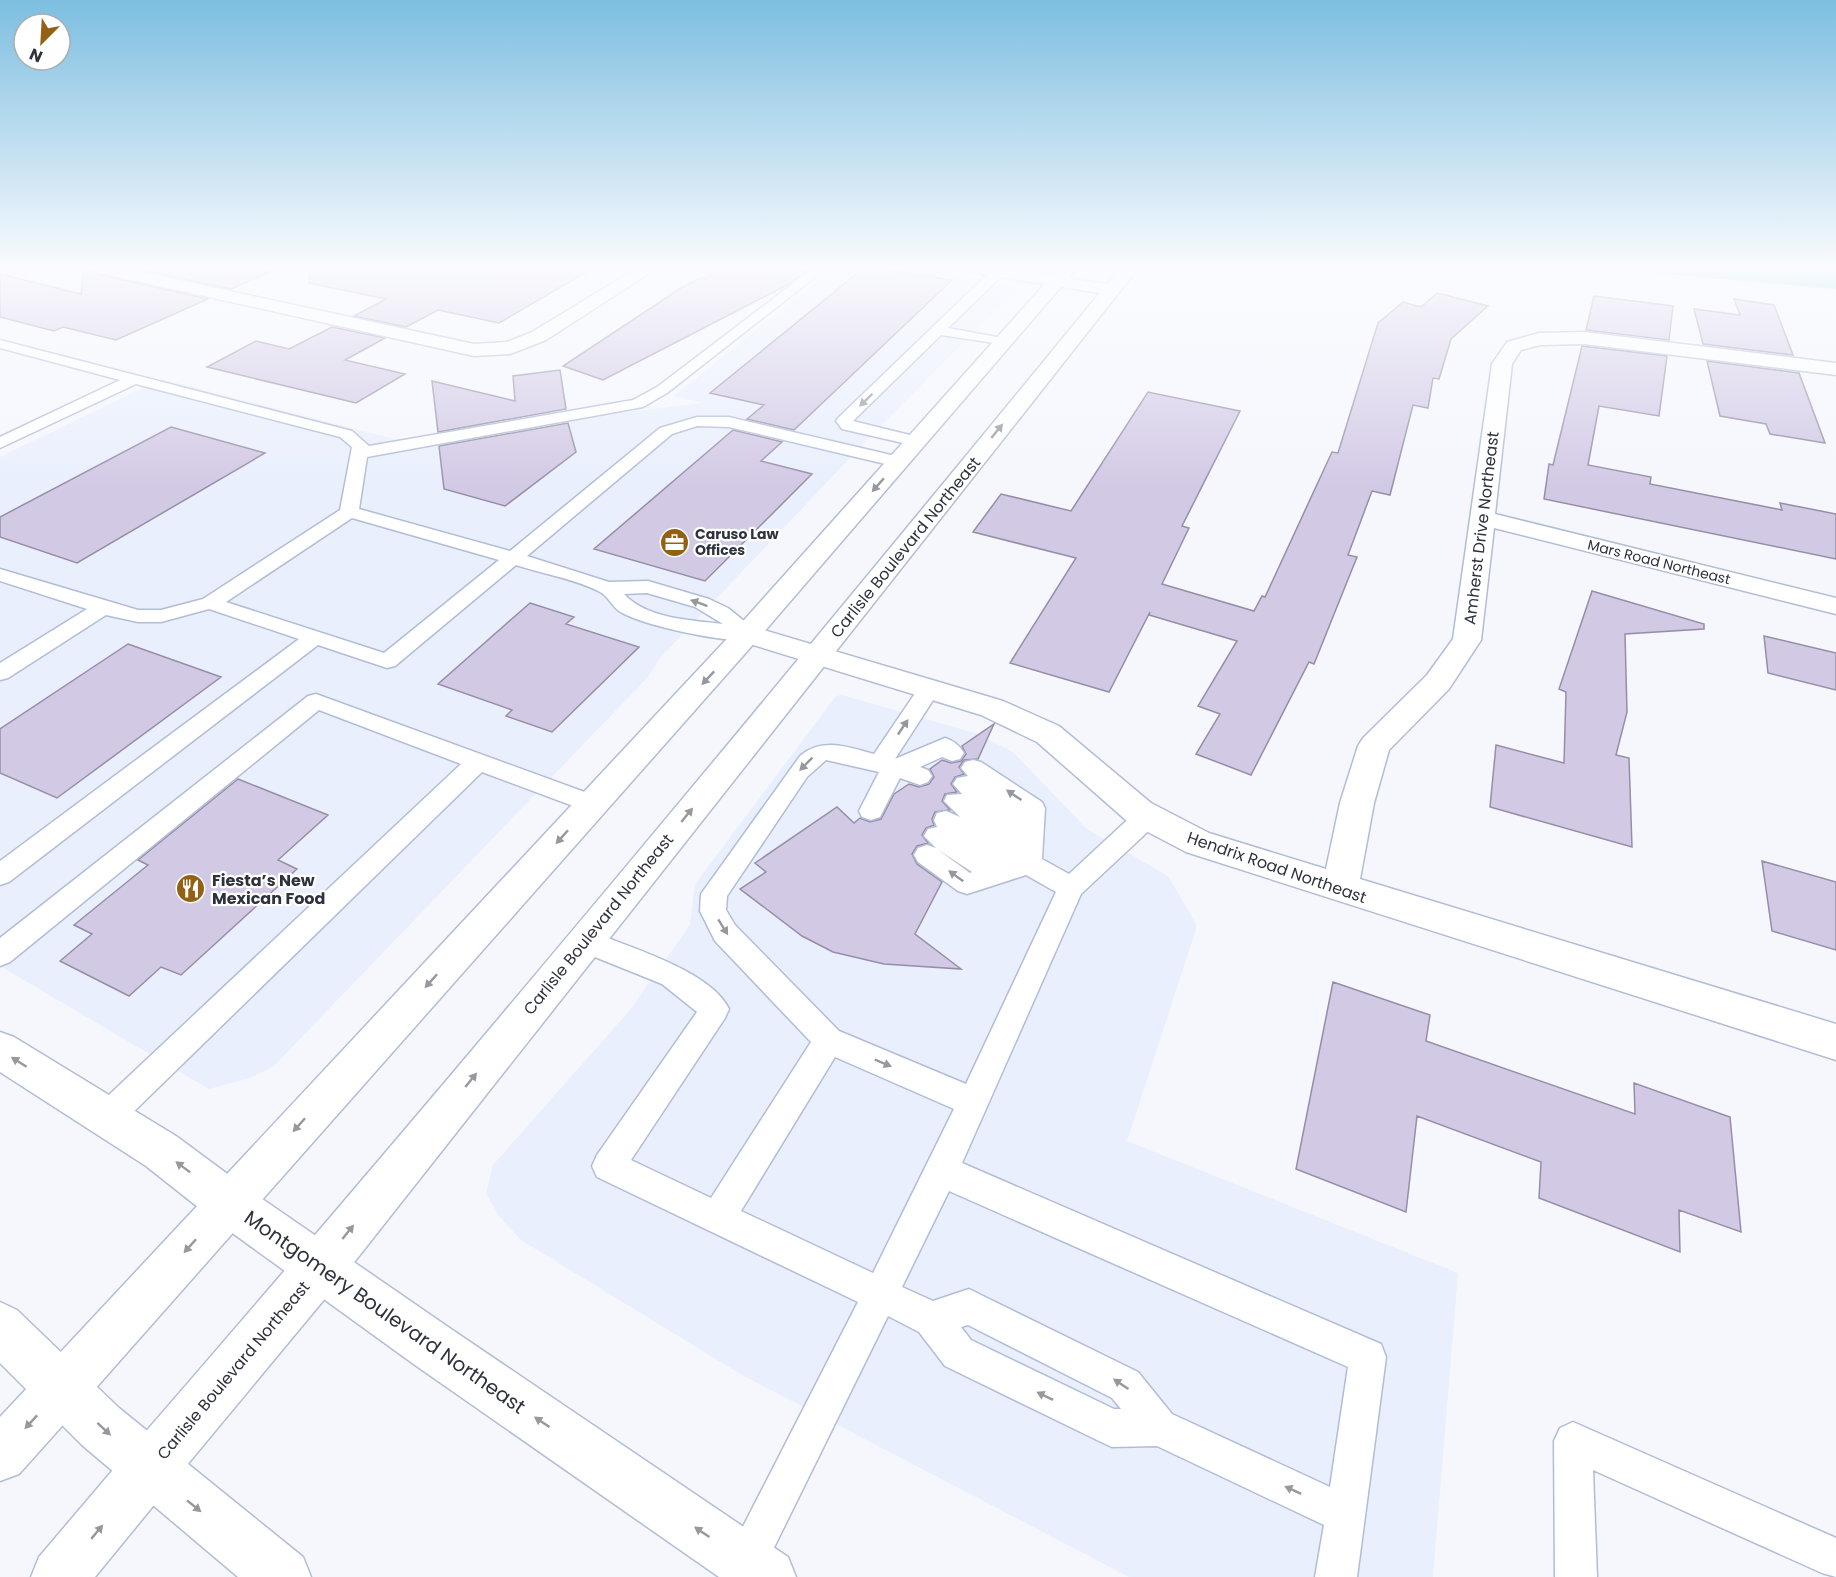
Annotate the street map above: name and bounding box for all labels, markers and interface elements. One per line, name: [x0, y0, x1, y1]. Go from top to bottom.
north arrow: [12, 12, 72, 72]
text: N: [26, 42, 46, 68]
one-way arrow: [860, 392, 874, 406]
one-way arrow: [991, 424, 1003, 439]
street label: Amherst Drive Northeast: [1458, 430, 1505, 626]
street label: Carlisle Boulevard Northeast: [825, 452, 986, 643]
one-way arrow: [872, 477, 885, 492]
place label: Caruso Law Offices: [695, 524, 779, 560]
office icon: Caruso Law Offices: [658, 526, 690, 558]
street label: Mars Road Northeast: [1585, 535, 1733, 589]
one-way arrow: [690, 597, 708, 607]
one-way arrow: [701, 670, 715, 685]
one-way arrow: [898, 719, 909, 736]
one-way arrow: [799, 757, 813, 771]
one-way arrow: [1006, 790, 1022, 801]
one-way arrow: [680, 808, 693, 823]
street label: Hendrix Road Northeast: [1184, 826, 1370, 909]
street label: Carlisle Boulevard Northeast: [518, 829, 679, 1020]
one-way arrow: [556, 829, 569, 844]
place label: Fiesta’s New Mexican Food: [212, 869, 325, 910]
one-way arrow: [949, 870, 965, 882]
restaurant icon: Fiesta’s New Mexican Food: [175, 873, 207, 905]
one-way arrow: [717, 919, 728, 935]
one-way arrow: [424, 974, 438, 988]
one-way arrow: [10, 1056, 27, 1067]
one-way arrow: [874, 1058, 892, 1068]
one-way arrow: [464, 1072, 477, 1088]
one-way arrow: [292, 1118, 306, 1133]
one-way arrow: [175, 1161, 191, 1173]
street label: Montgomery Boulevard Northeast: [239, 1204, 531, 1420]
one-way arrow: [341, 1225, 354, 1240]
one-way arrow: [183, 1239, 197, 1254]
street label: Carlisle Boulevard Northeast: [152, 1276, 315, 1465]
one-way arrow: [1113, 1378, 1129, 1390]
one-way arrow: [1037, 1391, 1054, 1400]
one-way arrow: [24, 1415, 38, 1429]
one-way arrow: [534, 1416, 550, 1428]
one-way arrow: [96, 1422, 111, 1435]
one-way arrow: [1285, 1486, 1302, 1495]
one-way arrow: [186, 1500, 202, 1513]
one-way arrow: [90, 1524, 103, 1540]
one-way arrow: [695, 1526, 711, 1538]

